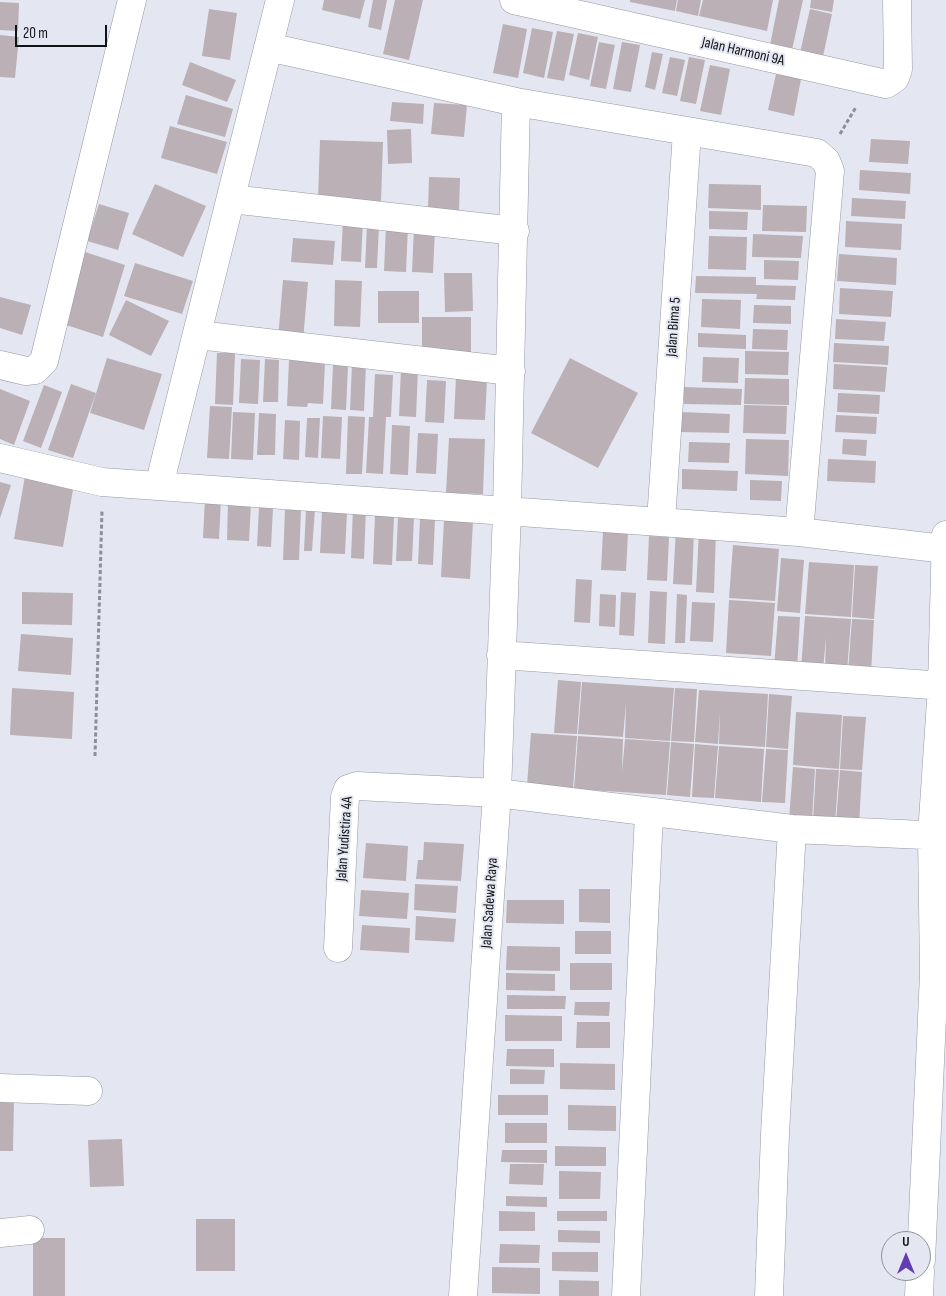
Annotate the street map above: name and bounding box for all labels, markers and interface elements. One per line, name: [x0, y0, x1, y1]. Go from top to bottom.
scale bar: [18, 15, 110, 47]
text: 20 m: [23, 24, 48, 43]
street label: Jalan Harmoni 9A: [700, 34, 786, 70]
street label: Jalan Bima 5: [663, 297, 685, 357]
street label: Jalan Yudistira 4A: [333, 796, 357, 882]
street label: Jalan Sadewa Raya: [478, 857, 502, 949]
north arrow: [881, 1231, 931, 1281]
text: U: [902, 1233, 910, 1250]

